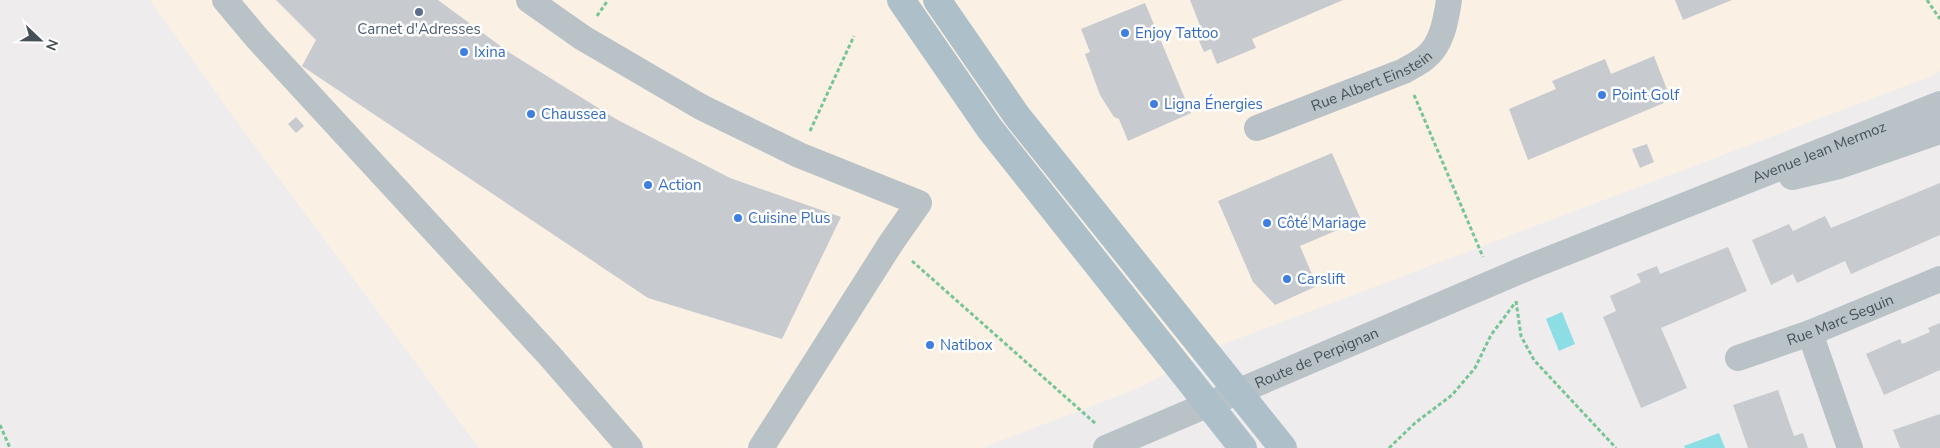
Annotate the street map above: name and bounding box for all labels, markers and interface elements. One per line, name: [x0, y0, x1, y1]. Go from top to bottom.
marker: Carnet d'Adresses: [413, 6, 425, 18]
north arrow: [15, 15, 65, 65]
place label: Carnet d'Adresses: [357, 19, 481, 39]
place label: Enjoy Tattoo: [1135, 23, 1218, 43]
marker: Enjoy Tattoo: [1119, 27, 1131, 39]
text: N: [41, 36, 62, 53]
place label: Ixina: [474, 42, 506, 62]
marker: Ixina: [458, 46, 470, 58]
street label: Rue Albert Einstein: [1308, 46, 1437, 116]
place label: Point Golf: [1612, 85, 1680, 105]
marker: Point Golf: [1596, 89, 1608, 101]
place label: Ligna Énergies: [1164, 94, 1263, 114]
marker: Ligna Énergies: [1148, 98, 1160, 110]
place label: Chaussea: [541, 104, 606, 124]
marker: Chaussea: [525, 108, 537, 120]
street label: Avenue Jean Mermoz: [1749, 116, 1889, 188]
place label: Action: [658, 175, 701, 195]
marker: Action: [642, 179, 654, 191]
place label: Cuisine Plus: [748, 208, 830, 228]
marker: Cuisine Plus: [732, 212, 744, 224]
place label: Côté Mariage: [1277, 213, 1366, 233]
marker: Côté Mariage: [1261, 217, 1273, 229]
place label: Carslift: [1297, 269, 1346, 289]
marker: Carslift: [1281, 273, 1293, 285]
street label: Rue Marc Seguin: [1784, 289, 1897, 350]
street label: Route de Perpignan: [1252, 323, 1382, 393]
place label: Natibox: [940, 335, 993, 355]
marker: Natibox: [924, 339, 936, 351]

